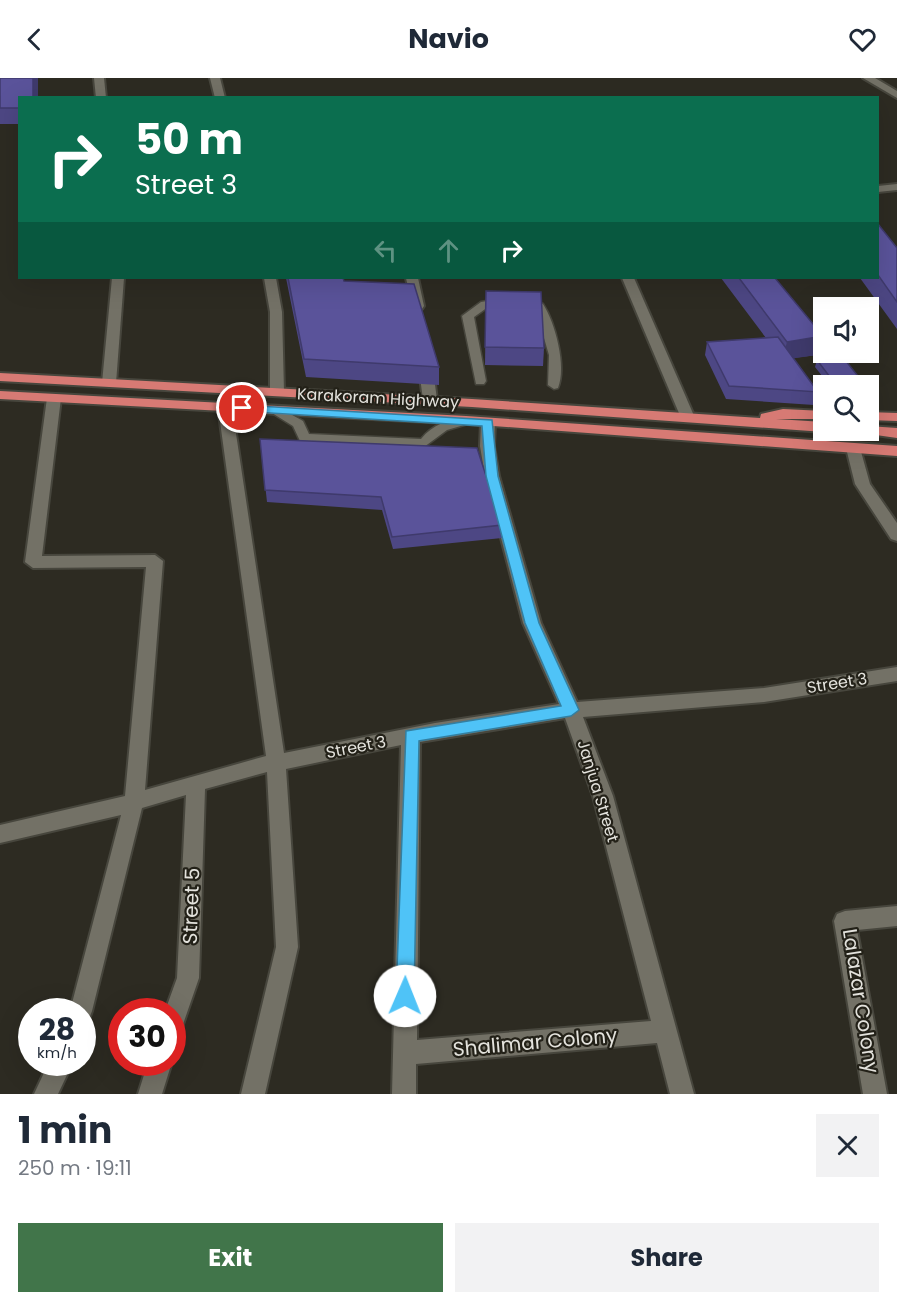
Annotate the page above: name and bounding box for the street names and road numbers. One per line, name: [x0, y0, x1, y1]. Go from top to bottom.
street label: Karakoram Highway: [296, 382, 460, 414]
street label: Street 3: [805, 667, 869, 699]
street label: Street 3: [324, 730, 388, 764]
street label: Janjua Street: [572, 737, 624, 845]
street label: Street 5: [176, 867, 206, 945]
street label: Lalazar Colony: [836, 927, 886, 1075]
street label: Shalimar Colony: [452, 1021, 618, 1063]

